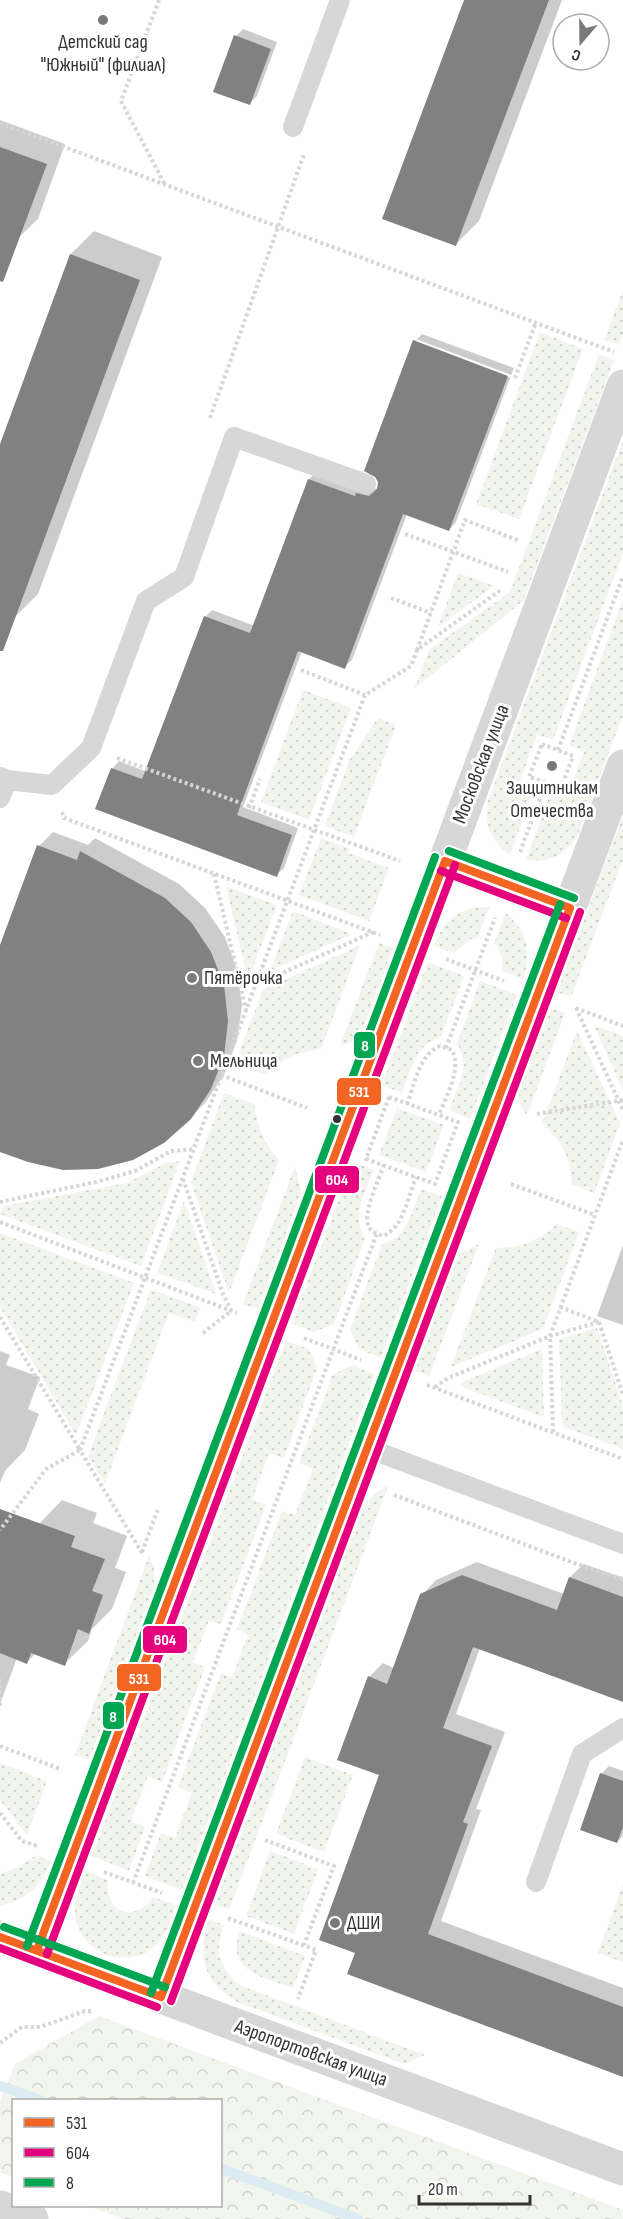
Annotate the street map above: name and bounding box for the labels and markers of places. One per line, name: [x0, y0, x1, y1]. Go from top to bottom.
marker: Детский сад "Южный" (филиал): [96, 13, 110, 27]
place label: Детский сад "Южный" (филиал): [41, 30, 165, 77]
marker: Защитникам Отечества: [545, 759, 559, 773]
place label: Защитникам Отечества: [506, 776, 598, 823]
place label: Пятёрочка: [204, 966, 283, 990]
marker: Пятёрочка: [185, 971, 199, 985]
place label: Мельница: [210, 1049, 278, 1073]
marker: Мельница: [191, 1054, 205, 1068]
unlabelled marker: [331, 1113, 343, 1125]
place label: ДШИ: [347, 1911, 380, 1935]
marker: ДШИ: [328, 1916, 342, 1930]

